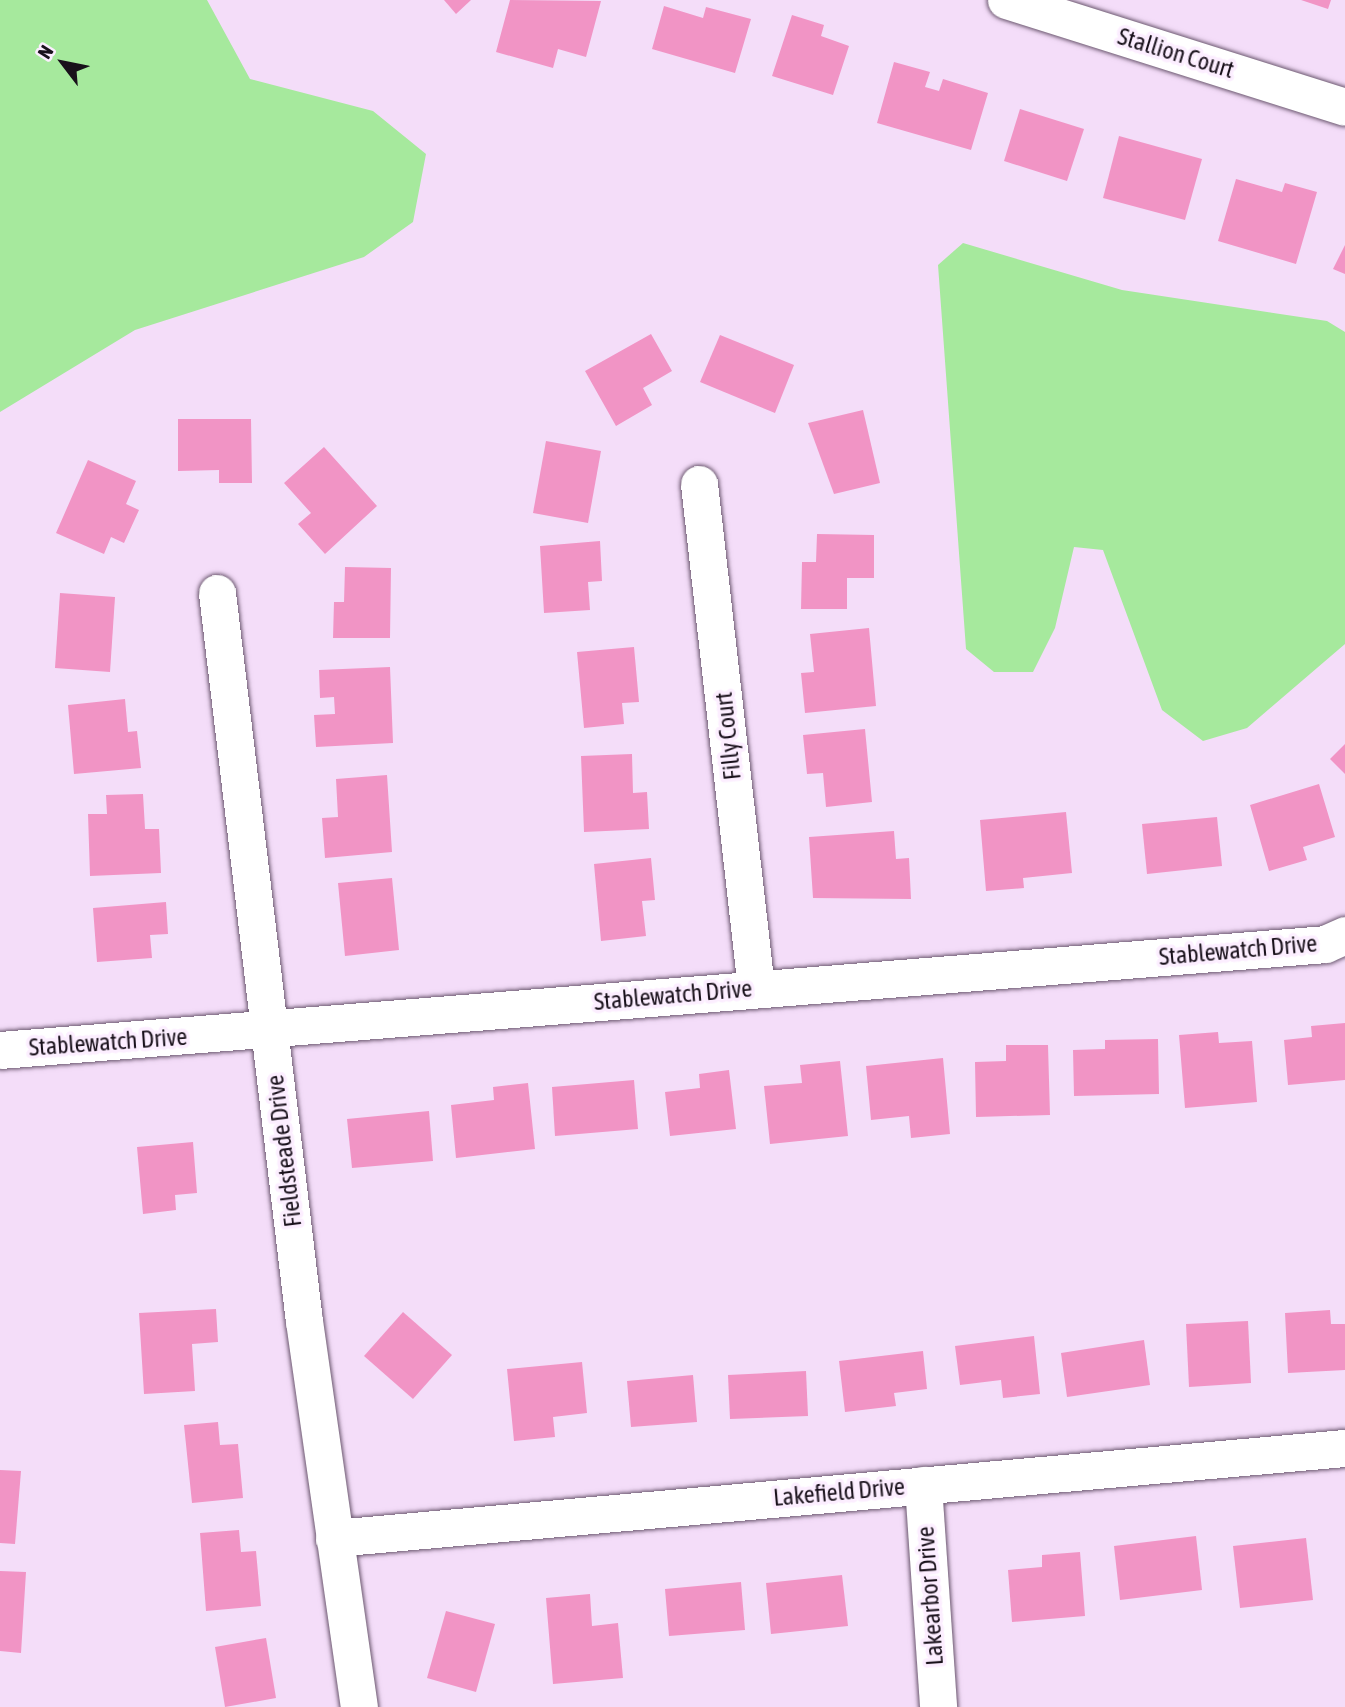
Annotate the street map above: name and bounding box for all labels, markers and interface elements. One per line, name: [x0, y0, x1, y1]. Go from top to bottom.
street label: Stallion Court: [1114, 22, 1238, 84]
north arrow: [28, 28, 98, 98]
text: N: [33, 41, 57, 62]
street label: Filly Court: [709, 691, 747, 781]
street label: Stablewatch Drive: [1158, 929, 1318, 971]
street label: Stablewatch Drive: [593, 974, 753, 1016]
street label: Stablewatch Drive: [28, 1022, 188, 1062]
street label: Fieldsteade Drive: [260, 1073, 308, 1229]
street label: Lakefield Drive: [772, 1472, 906, 1512]
street label: Lakearbor Drive: [911, 1526, 949, 1666]

